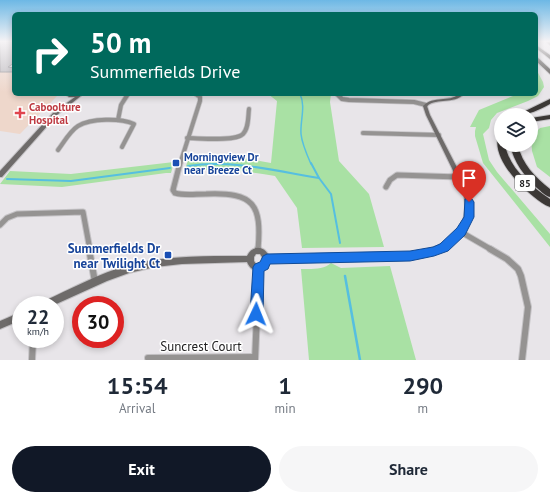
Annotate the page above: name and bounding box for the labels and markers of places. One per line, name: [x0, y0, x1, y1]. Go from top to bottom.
place label: Caboolture Hospital: [29, 100, 81, 127]
marker: Caboolture Hospital: [14, 107, 26, 119]
place label: Morningview Dr near Breeze Ct: [184, 150, 259, 177]
marker: Morningview Dr near Breeze Ct: [171, 158, 181, 168]
pin: [452, 161, 486, 202]
place label: Summerfields Dr near Twilight Ct: [68, 240, 160, 272]
marker: Summerfields Dr near Twilight Ct: [163, 250, 173, 260]

